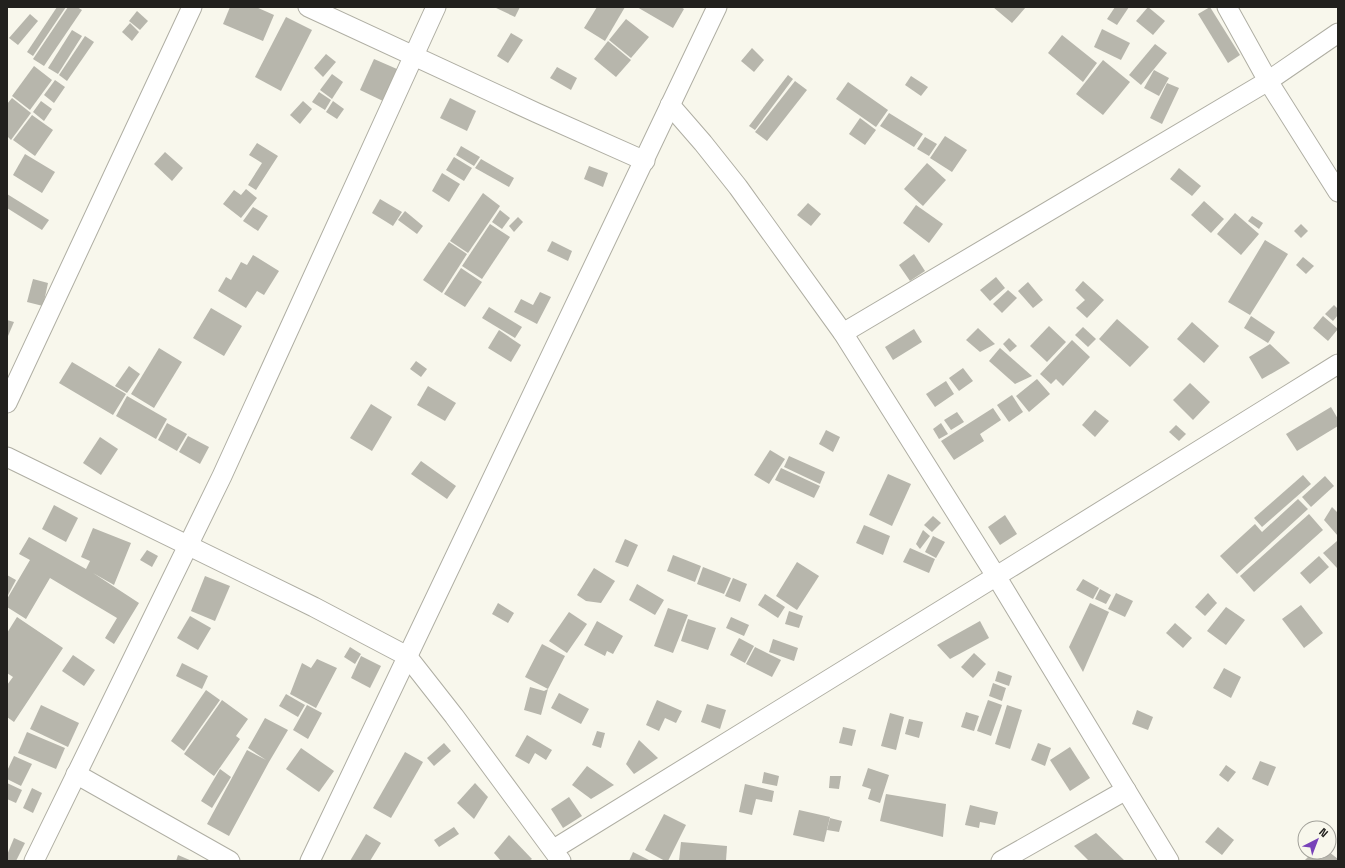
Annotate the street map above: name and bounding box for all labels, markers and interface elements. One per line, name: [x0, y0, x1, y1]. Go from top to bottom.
north arrow: [1297, 820, 1337, 860]
text: N: [1316, 825, 1331, 840]

